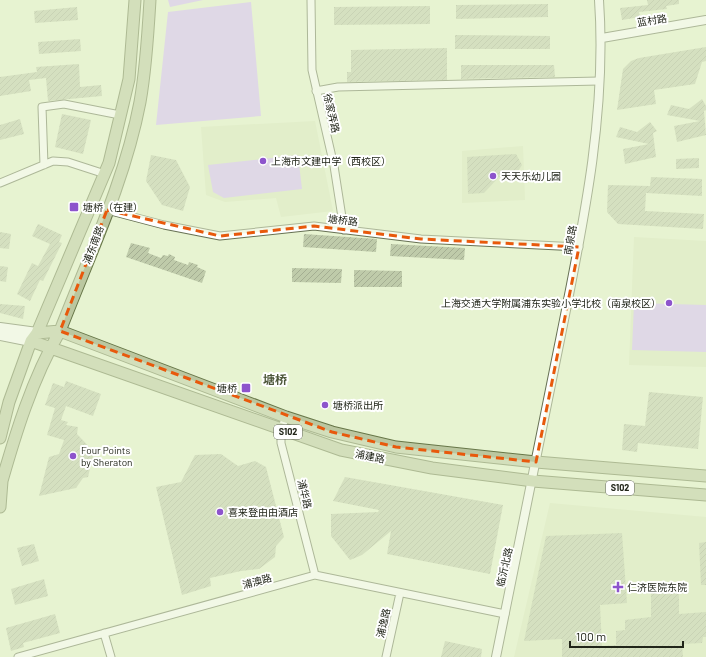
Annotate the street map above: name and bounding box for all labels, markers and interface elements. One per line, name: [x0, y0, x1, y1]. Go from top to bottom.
street label: 蓝村路: [636, 12, 668, 28]
street label: 徐家弄路: [322, 92, 342, 134]
place label: 上海市文建中学（西校区）: [271, 155, 391, 167]
marker: 上海市文建中学（西校区）: [258, 156, 268, 166]
place label: 天天乐幼儿园: [501, 170, 561, 182]
marker: 天天乐幼儿园: [488, 171, 498, 181]
marker: 塘桥（在建）: [68, 201, 80, 213]
place label: 塘桥（在建）: [83, 201, 143, 213]
street label: 塘桥路: [327, 212, 359, 228]
street label: 浦东南路: [80, 224, 106, 266]
street label: 南泉路: [561, 224, 579, 256]
place label: 上海交通大学附属浦东实验小学北校（南泉校区）: [441, 297, 661, 309]
marker: 上海交通大学附属浦东实验小学北校（南泉校区）: [664, 298, 674, 308]
district label: 塘桥: [263, 372, 287, 386]
place label: 塘桥: [217, 382, 237, 394]
marker: 塘桥: [240, 382, 252, 394]
place label: 塘桥派出所: [333, 399, 383, 411]
marker: 塘桥派出所: [320, 400, 330, 410]
road number: S102: [274, 425, 302, 439]
place label: Four Points by Sheraton: [81, 444, 133, 468]
street label: 浦建路: [354, 447, 386, 465]
marker: Four Points by Sheraton: [68, 451, 78, 461]
street label: 浦华路: [296, 478, 314, 510]
road number: S102: [606, 481, 634, 495]
place label: 喜来登由由酒店: [228, 506, 298, 518]
marker: 喜来登由由酒店: [215, 507, 225, 517]
street label: 临沂北路: [494, 546, 514, 588]
street label: 浦澳路: [241, 571, 273, 591]
marker: 仁济医院东院: [612, 581, 624, 593]
place label: 仁济医院东院: [627, 581, 687, 593]
street label: 浦逸路: [374, 607, 392, 639]
scale bar: [570, 623, 683, 649]
text: 100 m: [576, 629, 606, 643]

